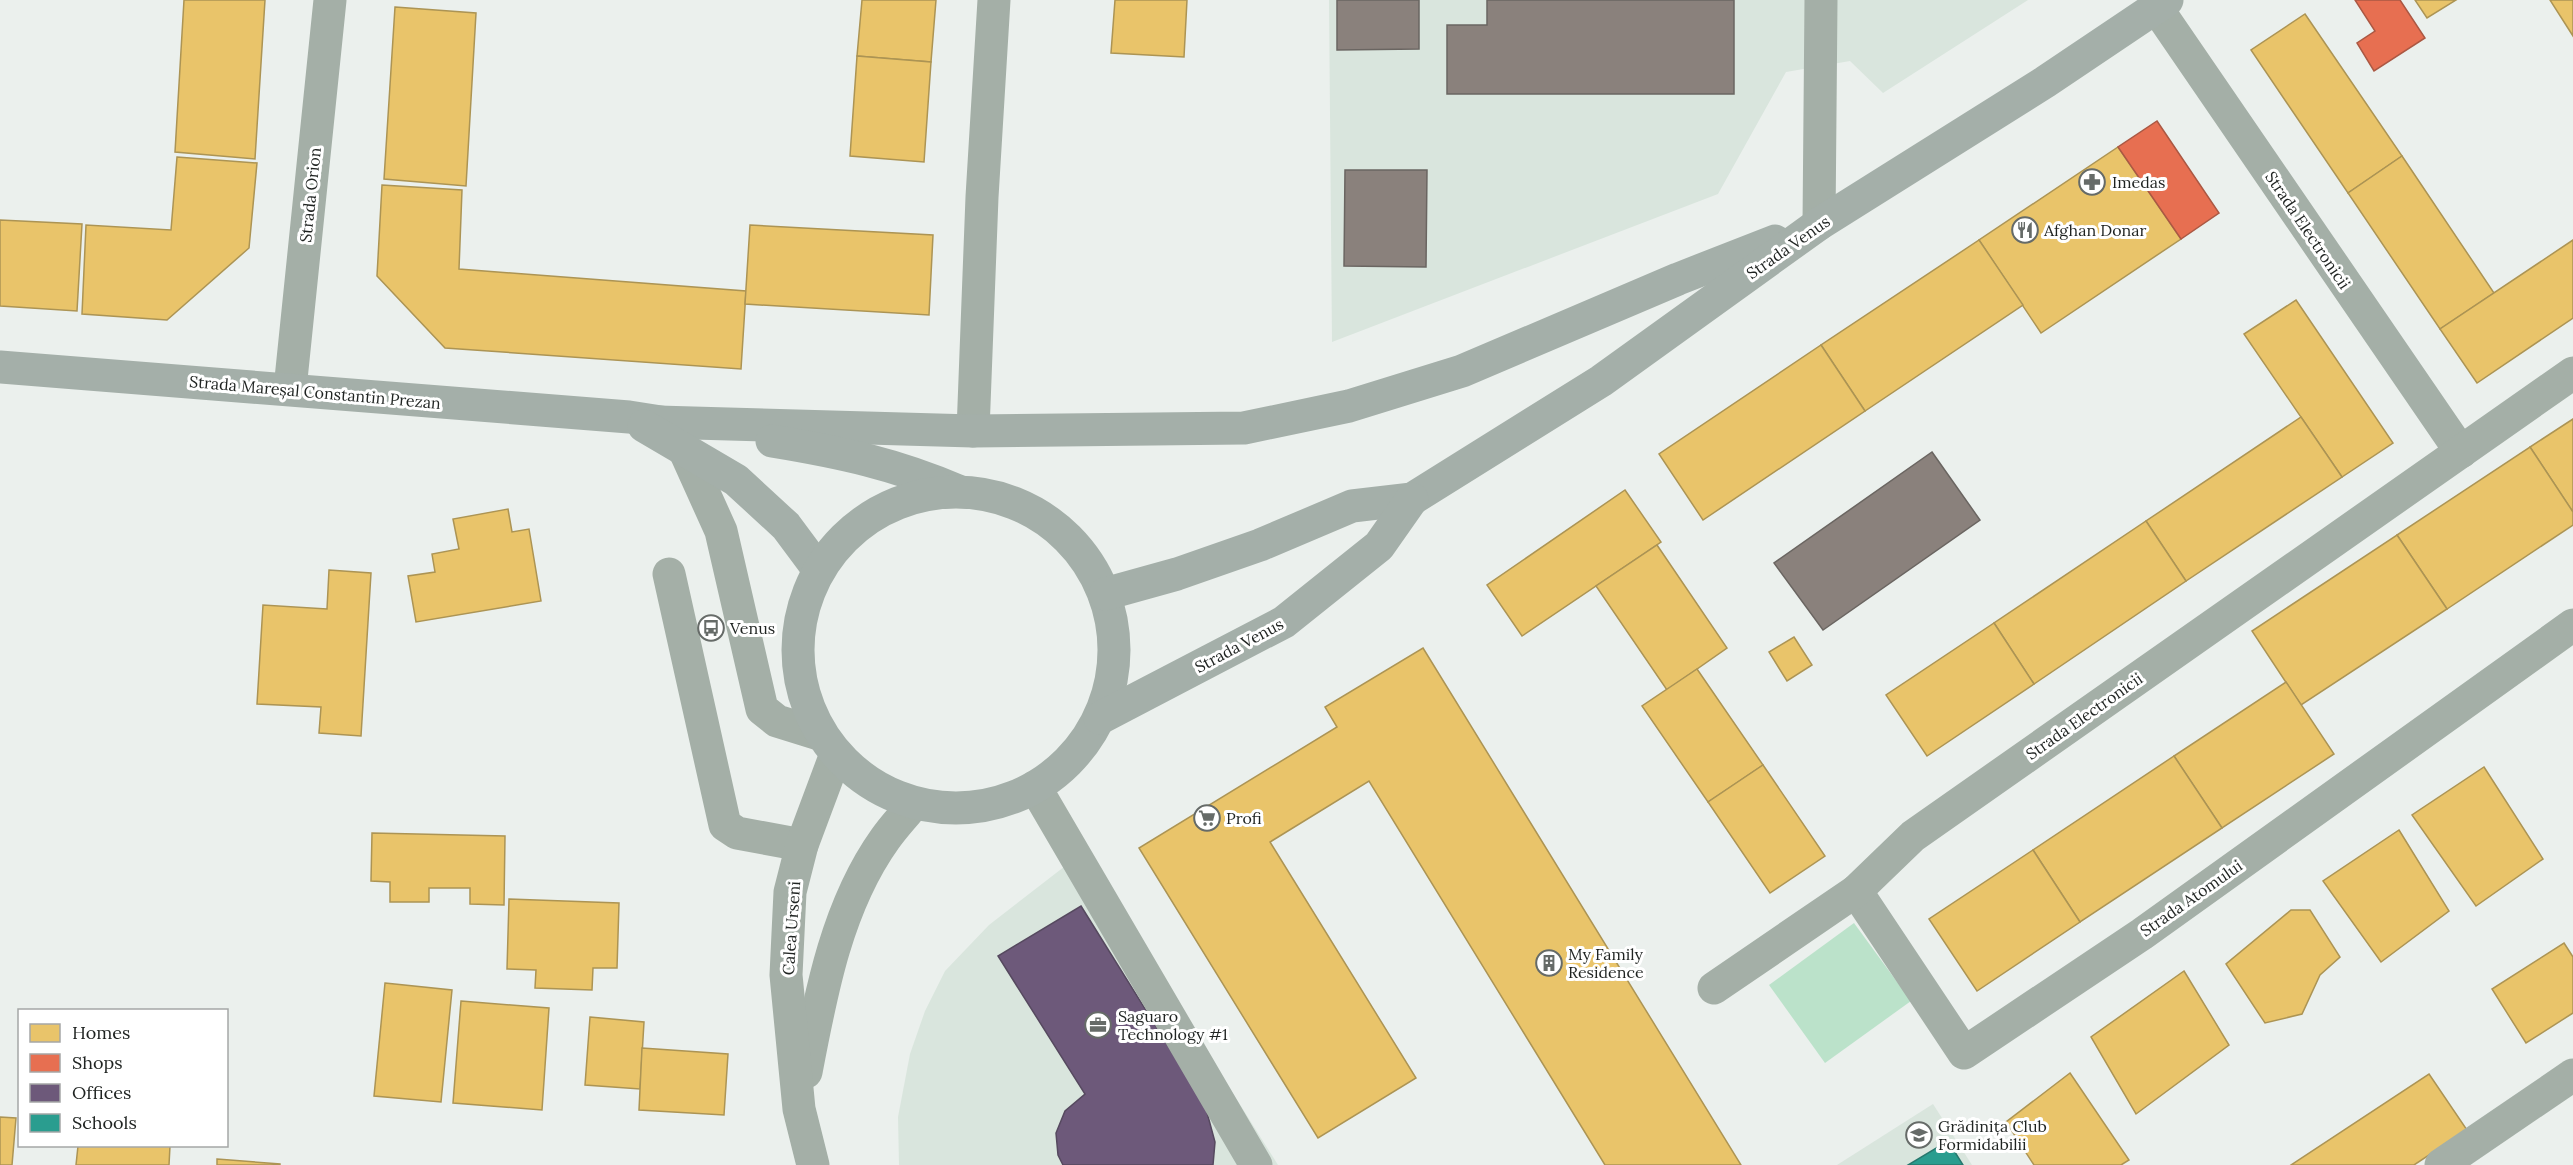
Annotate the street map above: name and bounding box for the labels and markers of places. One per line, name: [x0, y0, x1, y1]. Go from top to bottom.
pharmacy icon: Imedas: [2077, 167, 2107, 197]
place label: Imedas: [2112, 172, 2165, 192]
restaurant icon: Afghan Donar: [2010, 215, 2040, 245]
place label: Afghan Donar: [2043, 220, 2147, 240]
bus stop icon: Venus: [696, 613, 726, 643]
place label: Venus: [729, 618, 775, 638]
supermarket icon: Profi: [1192, 803, 1222, 833]
place label: Profi: [1226, 808, 1262, 828]
place label: My Family Residence: [1568, 944, 1644, 982]
building icon: My Family Residence: [1534, 948, 1564, 978]
place label: Saguaro Technology #1: [1118, 1006, 1228, 1044]
office icon: Saguaro Technology #1: [1083, 1010, 1113, 1040]
place label: Grădinița Club Formidabilii: [1938, 1116, 2047, 1154]
school or university icon: Grădinița Club Formidabilii: [1904, 1120, 1934, 1150]

